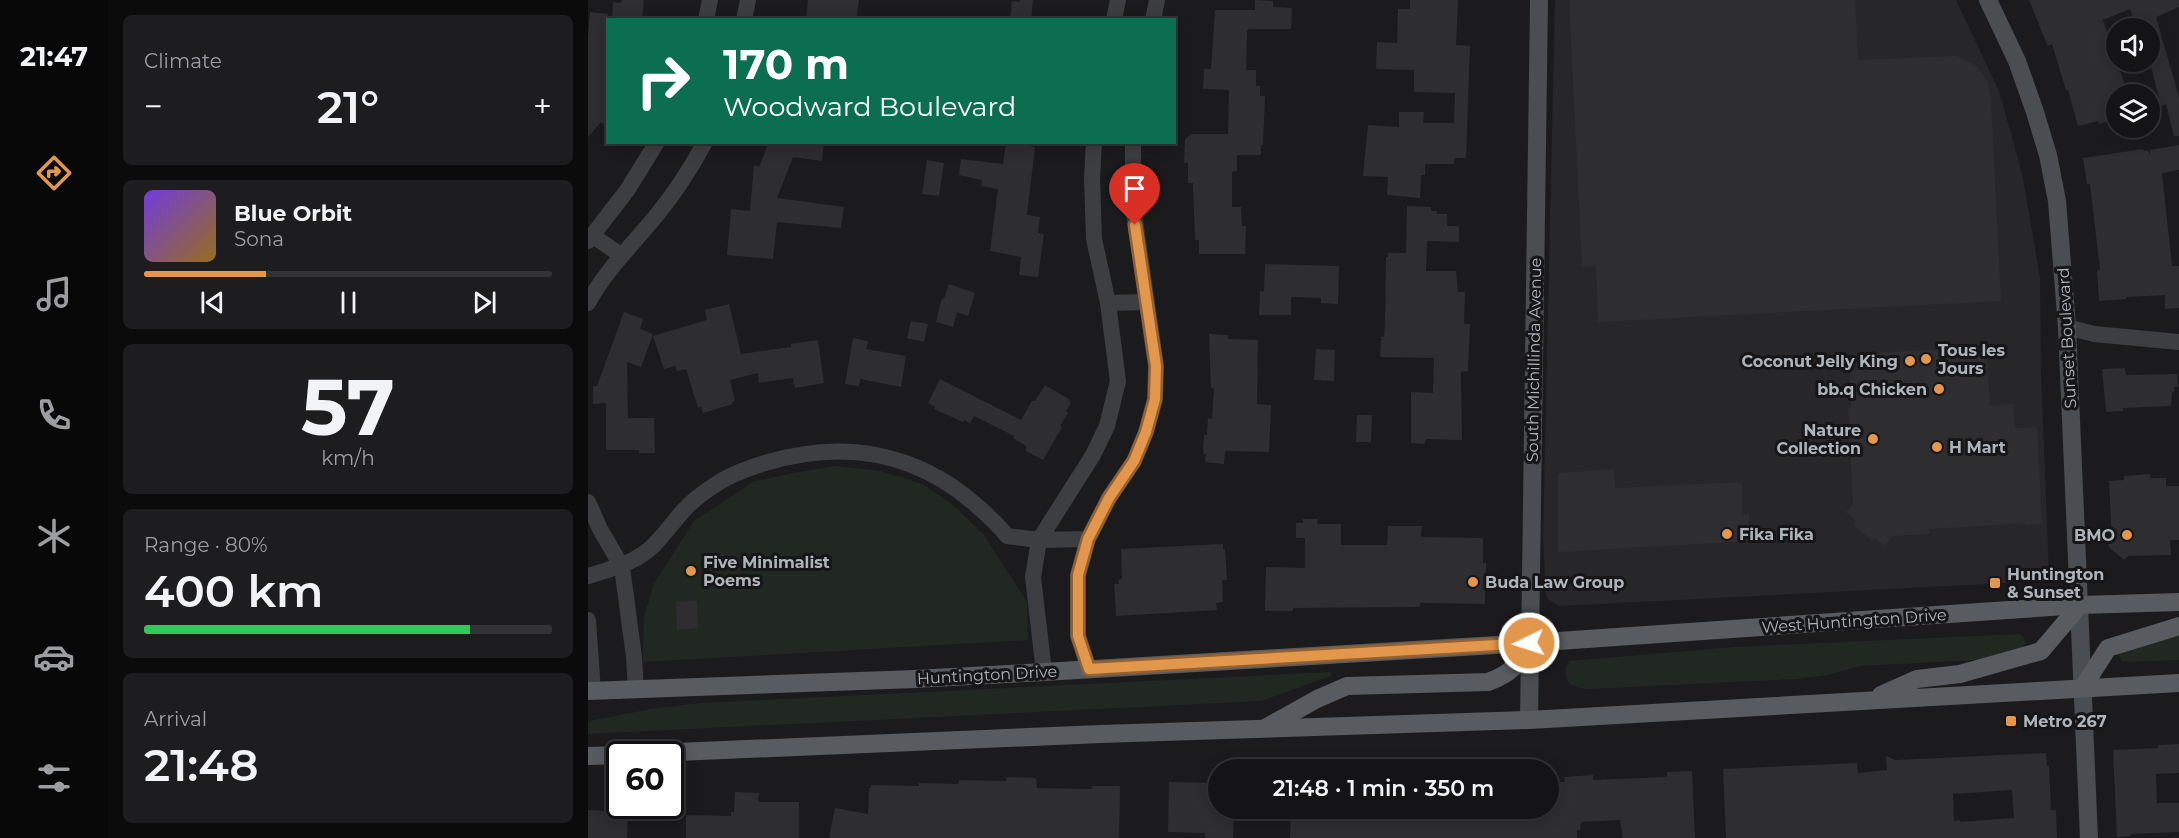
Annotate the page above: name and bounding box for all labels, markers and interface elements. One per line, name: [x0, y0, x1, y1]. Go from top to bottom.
map controls: [2106, 18, 2160, 138]
button: sound: [2106, 18, 2160, 72]
text: 170 m: [723, 38, 849, 90]
text: 21:47: [20, 40, 88, 73]
icon: right: [624, 42, 702, 120]
text: Climate: [144, 49, 222, 73]
text: 21°: [317, 79, 379, 134]
button: layers: [2106, 84, 2160, 138]
text: −: [144, 86, 163, 126]
text: +: [533, 86, 552, 126]
text: Woodward Boulevard: [723, 90, 1016, 123]
icon: directions: [33, 152, 75, 194]
pin: [1109, 163, 1160, 225]
icon: arrive: [1118, 172, 1151, 205]
text: Blue Orbit: [234, 200, 352, 227]
text: Sona: [234, 227, 284, 251]
street label: South Michillinda Avenue: [1523, 258, 1545, 462]
street label: Sunset Boulevard: [2054, 267, 2080, 409]
icon: music: [33, 273, 75, 315]
icon: previous: [196, 286, 229, 319]
icon: pause: [332, 286, 365, 319]
icon: next: [468, 286, 501, 319]
place label: Tous les Jours: [1937, 341, 2005, 378]
place label: Coconut Jelly King: [1741, 352, 1898, 371]
marker: Tous les Jours: [1919, 352, 1933, 366]
marker: Coconut Jelly King: [1903, 354, 1917, 368]
text: 57: [301, 359, 395, 455]
place label: bb.q Chicken: [1817, 380, 1927, 399]
marker: bb.q Chicken: [1932, 382, 1946, 396]
icon: phone: [33, 394, 75, 436]
place label: Nature Collection: [1777, 421, 1861, 458]
marker: Nature Collection: [1866, 432, 1880, 446]
place label: H Mart: [1949, 438, 2006, 457]
marker: H Mart: [1930, 440, 1944, 454]
text: km/h: [321, 446, 375, 470]
icon: climate: [33, 515, 75, 557]
place label: Fika Fika: [1739, 525, 1814, 544]
place label: BMO: [2074, 526, 2115, 545]
marker: Fika Fika: [1720, 527, 1734, 541]
marker: BMO: [2120, 528, 2134, 542]
text: Range · 80%: [144, 533, 268, 557]
place label: Five Minimalist Poems: [703, 553, 830, 590]
text: 400 km: [144, 563, 323, 618]
marker: Five Minimalist Poems: [684, 564, 698, 578]
place label: Huntington & Sunset: [2007, 565, 2104, 602]
place label: Buda Law Group: [1485, 573, 1624, 592]
marker: Buda Law Group: [1466, 575, 1480, 589]
marker: Huntington & Sunset: [1988, 576, 2002, 590]
street label: West Huntington Drive: [1761, 605, 1947, 637]
position arrow: [1497, 611, 1561, 675]
icon: car: [33, 636, 75, 678]
street label: Huntington Drive: [916, 662, 1058, 688]
text: Arrival: [144, 707, 207, 731]
place label: Metro 267: [2023, 712, 2107, 731]
marker: Metro 267: [2004, 714, 2018, 728]
text: 21:48: [144, 737, 259, 792]
speed limit sign: 60: [606, 741, 684, 819]
icon: filters: [33, 757, 75, 799]
text: 21:48 · 1 min · 350 m: [1273, 775, 1494, 802]

